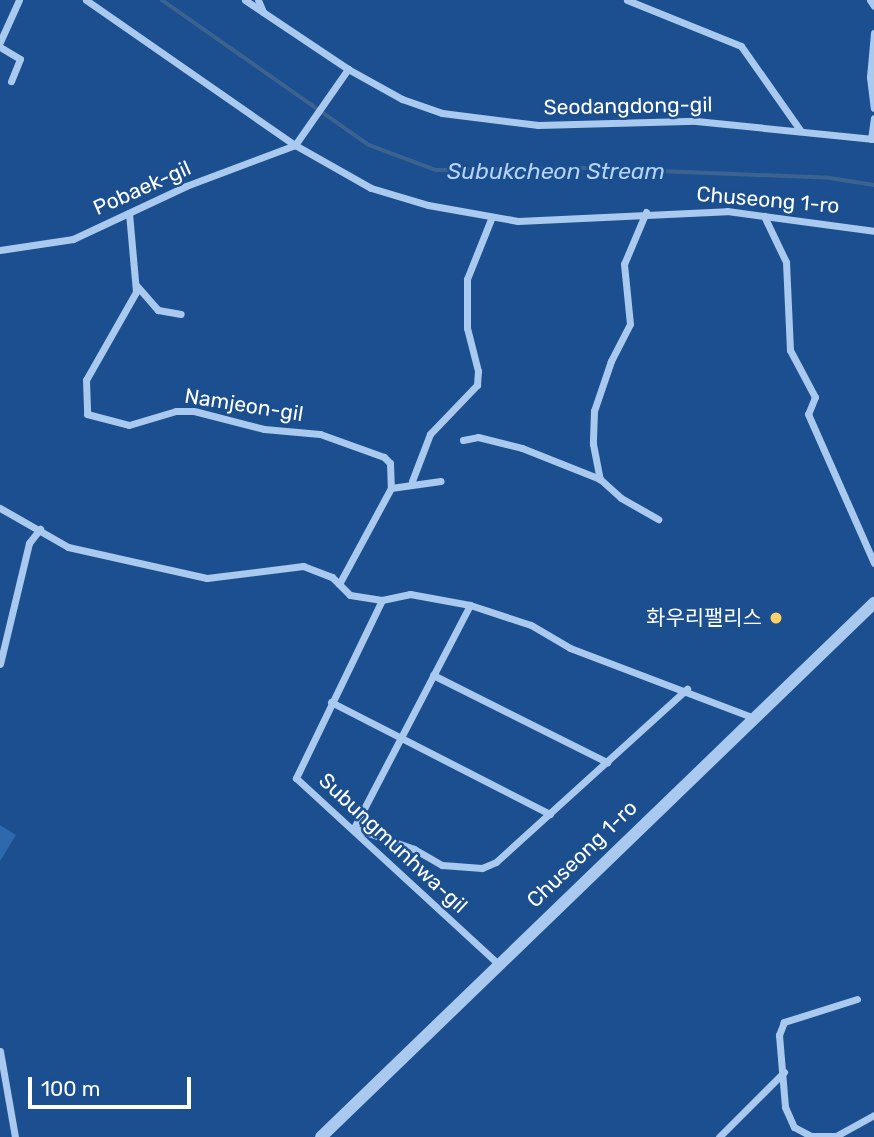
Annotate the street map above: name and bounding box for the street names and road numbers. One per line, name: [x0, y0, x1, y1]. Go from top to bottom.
street label: Seodangdong-gil: [543, 92, 713, 120]
street label: Pobaek-gil: [89, 155, 195, 221]
street label: Chuseong 1-ro: [696, 181, 840, 219]
street label: Namjeon-gil: [183, 383, 305, 427]
street label: Subungmunhwa-gil: [314, 768, 472, 918]
street label: Chuseong 1-ro: [522, 795, 642, 913]

